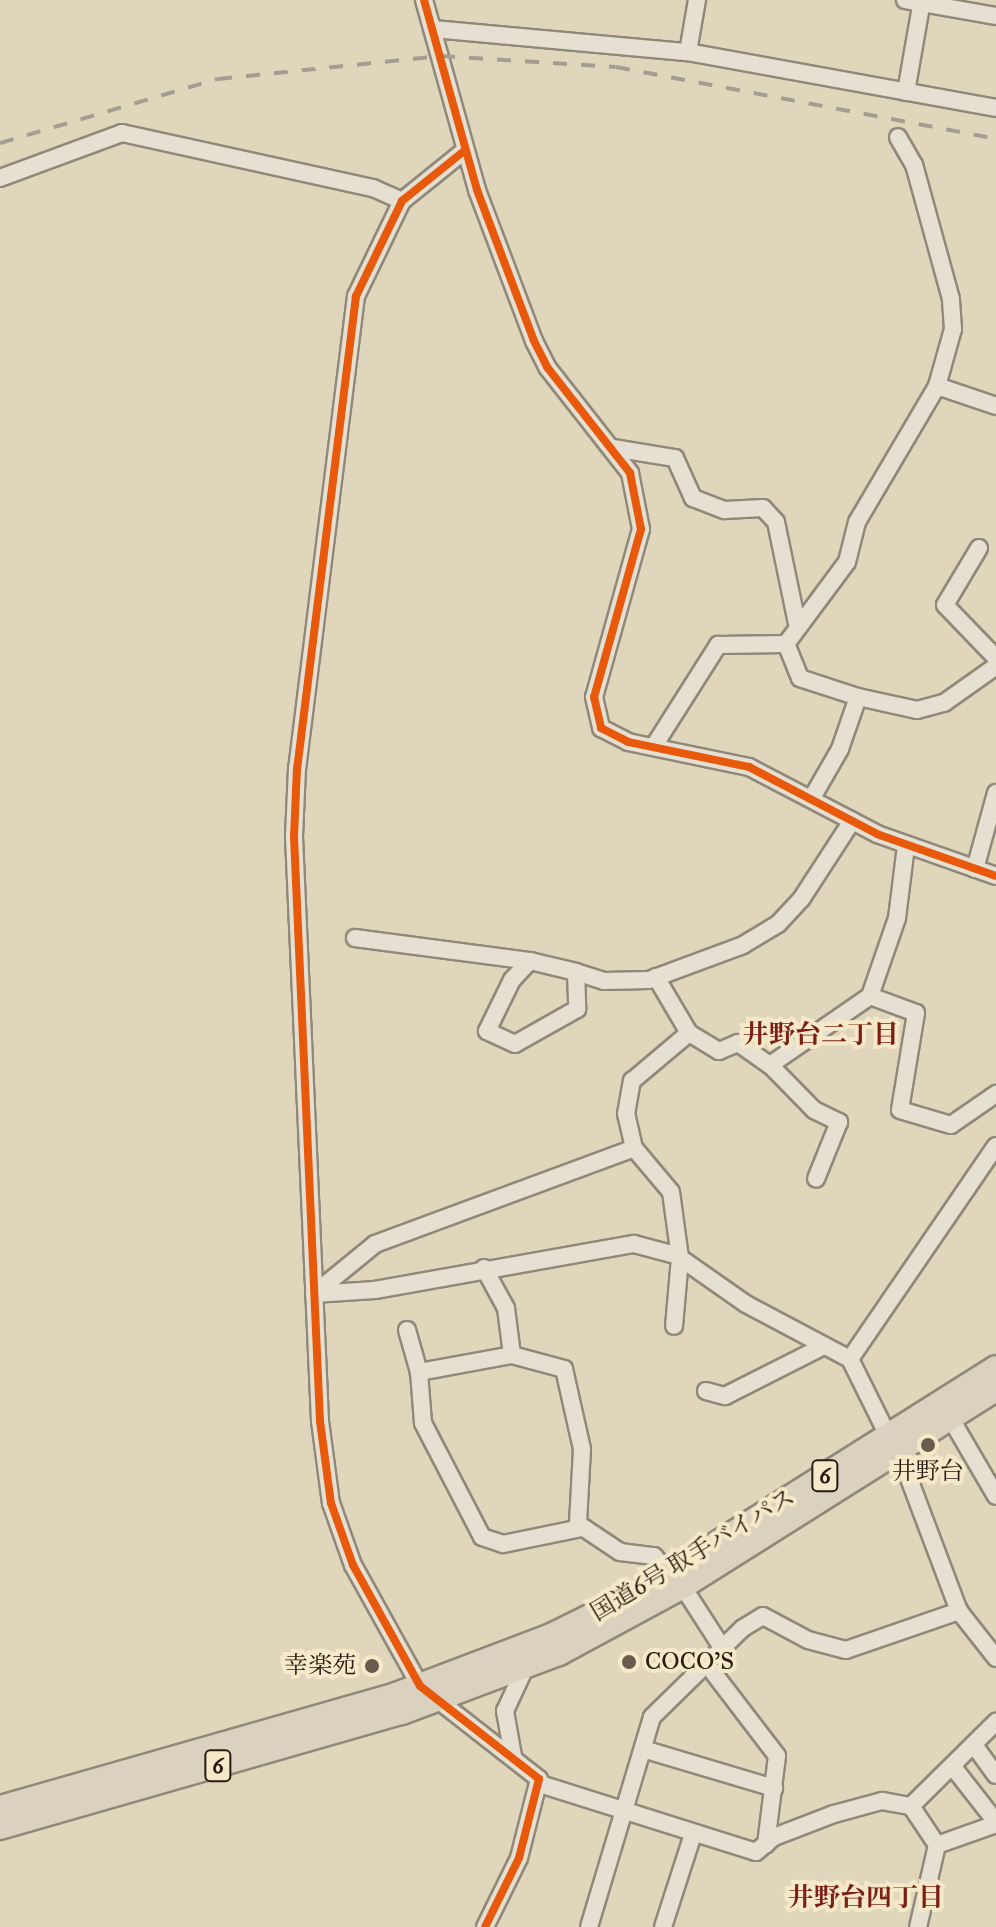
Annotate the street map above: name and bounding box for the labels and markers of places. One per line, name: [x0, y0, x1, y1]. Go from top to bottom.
marker: 井野台: [919, 1436, 937, 1454]
place label: 井野台: [892, 1458, 964, 1486]
place label: COCO’S: [645, 1648, 734, 1676]
place label: 幸楽苑: [284, 1652, 356, 1680]
marker: COCO’S: [620, 1653, 638, 1671]
marker: 幸楽苑: [363, 1657, 381, 1675]

